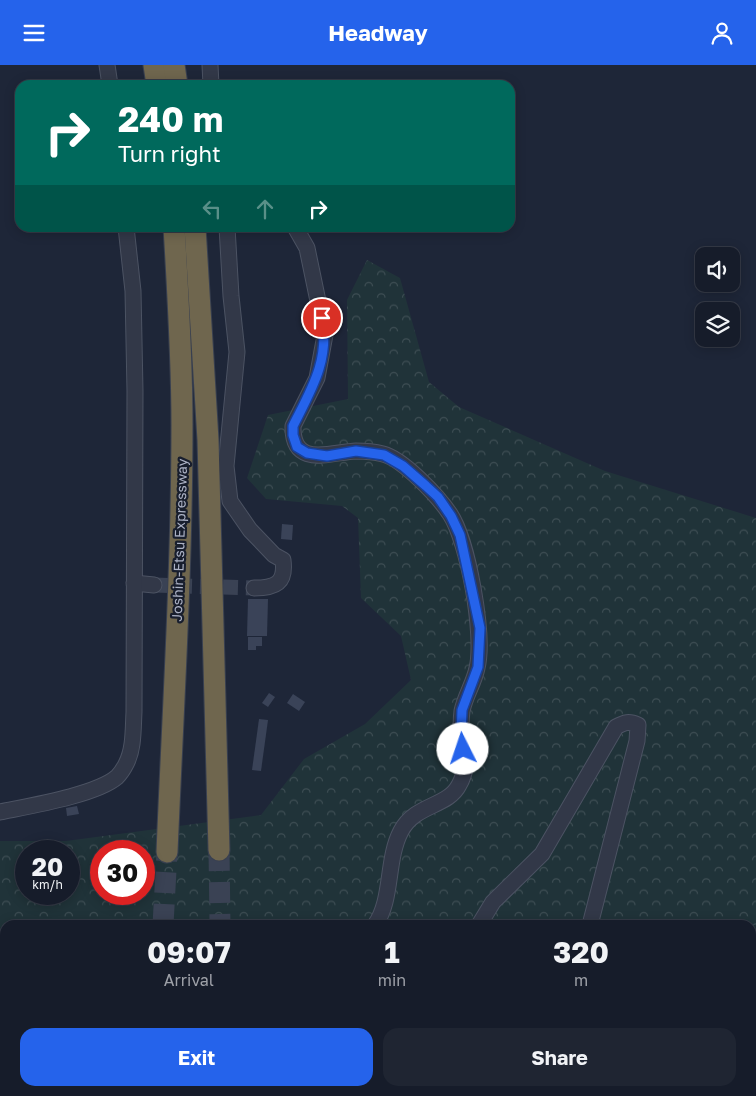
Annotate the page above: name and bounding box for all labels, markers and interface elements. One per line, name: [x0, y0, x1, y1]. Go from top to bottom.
icon: menu: [20, 19, 48, 47]
text: Headway: [328, 19, 428, 46]
icon: person: [708, 19, 736, 47]
text: 240 m: [118, 98, 223, 140]
icon: right: [35, 100, 100, 165]
text: Turn right: [118, 140, 221, 167]
icon: left: [198, 195, 226, 223]
icon: ahead: [251, 195, 279, 223]
icon: right: [304, 195, 332, 223]
map controls: [695, 247, 740, 347]
button: sound: [695, 247, 740, 292]
pin: [301, 297, 343, 339]
button: layers: [695, 302, 740, 347]
icon: arrive: [308, 304, 336, 332]
street label: Joshin-Etsu Expressway: [168, 458, 190, 622]
position arrow: [436, 722, 488, 774]
speed limit sign: 30: [90, 840, 155, 905]
text: 20: [32, 851, 63, 882]
text: km/h: [32, 877, 63, 892]
text: 09:07: [147, 934, 231, 970]
text: 1: [384, 934, 400, 970]
text: 320: [553, 934, 609, 970]
text: Arrival: [164, 970, 214, 990]
text: min: [378, 970, 406, 990]
text: m: [574, 970, 588, 990]
button: Exit: [20, 1028, 373, 1086]
button: Share: [383, 1028, 736, 1086]

